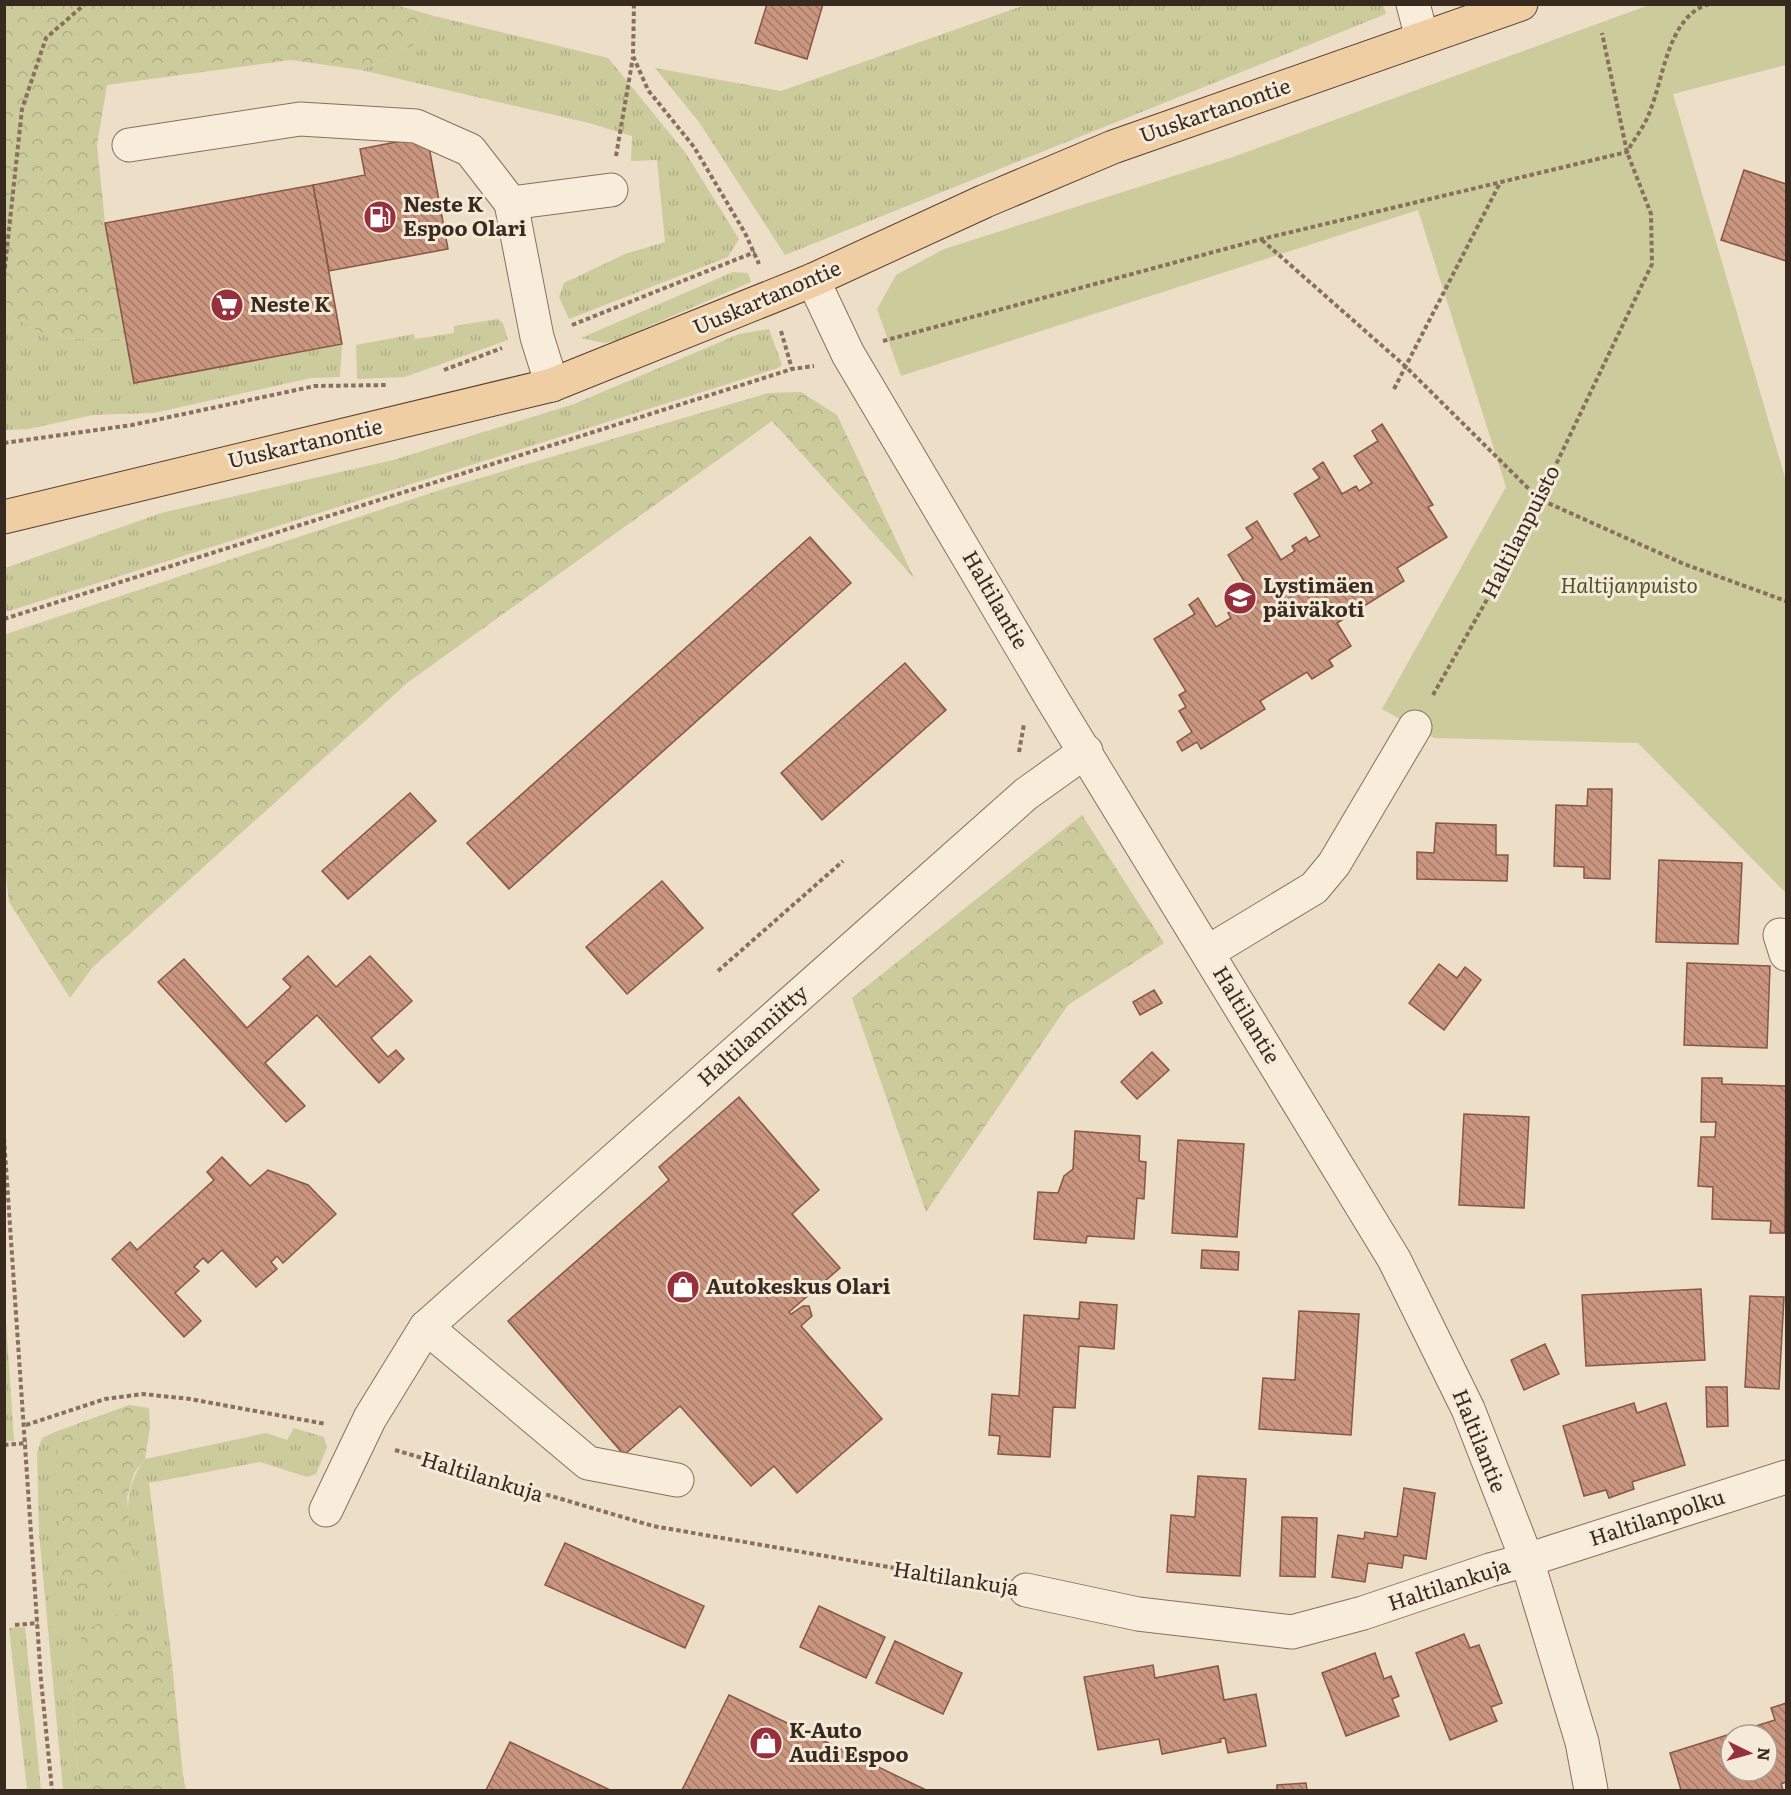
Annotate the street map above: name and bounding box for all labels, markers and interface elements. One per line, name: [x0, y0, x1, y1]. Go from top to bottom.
street label: Uuskartanontie: [1134, 68, 1294, 149]
place label: Neste K Espoo Olari: [403, 187, 527, 242]
fuel station icon: Neste K Espoo Olari: [362, 199, 398, 235]
street label: Uuskartanontie: [687, 251, 845, 341]
supermarket icon: Neste K: [209, 287, 245, 323]
place label: Neste K: [250, 287, 331, 318]
street label: Uuskartanontie: [224, 409, 385, 474]
street label: Haltilanpuisto: [1472, 459, 1566, 603]
street label: Haltilantie: [956, 544, 1038, 654]
place label: Lystimäen päiväkoti: [1263, 568, 1375, 623]
park label: Haltijanpuisto: [1560, 568, 1698, 599]
school or university icon: Lystimäen päiväkoti: [1222, 580, 1258, 616]
street label: Haltilantie: [1207, 959, 1290, 1069]
street label: Haltilanniitty: [689, 975, 814, 1092]
shop icon: Autokeskus Olari: [665, 1269, 701, 1305]
place label: Autokeskus Olari: [706, 1269, 891, 1300]
street label: Haltilantie: [1447, 1384, 1516, 1497]
street label: Haltilankuja: [418, 1441, 548, 1508]
street label: Haltilanpolku: [1584, 1479, 1728, 1552]
street label: Haltilankuja: [1383, 1548, 1514, 1617]
street label: Haltilankuja: [891, 1551, 1022, 1602]
place label: K-Auto Audi Espoo: [789, 1713, 909, 1768]
north arrow: [1719, 1723, 1779, 1783]
shop icon: K-Auto Audi Espoo: [748, 1725, 784, 1761]
text: N: [1752, 1747, 1777, 1762]

